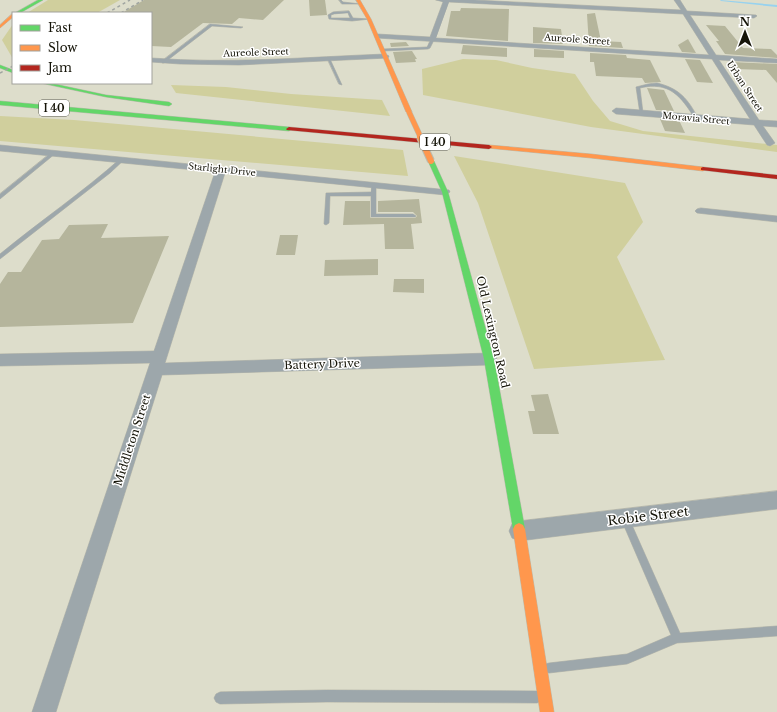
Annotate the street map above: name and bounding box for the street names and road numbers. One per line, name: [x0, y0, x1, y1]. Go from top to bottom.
street label: Aureole Street: [543, 31, 611, 47]
street label: Aureole Street: [222, 45, 290, 59]
street label: Urban Street: [724, 58, 766, 114]
road number: I 40: [39, 100, 69, 116]
street label: Moravia Street: [662, 110, 731, 126]
road number: I 40: [420, 134, 450, 150]
street label: Starlight Drive: [188, 160, 256, 178]
street label: Old Lexington Road: [473, 275, 513, 390]
street label: Battery Drive: [284, 356, 360, 372]
street label: Middleton Street: [111, 392, 154, 488]
street label: Robie Street: [606, 503, 690, 529]

